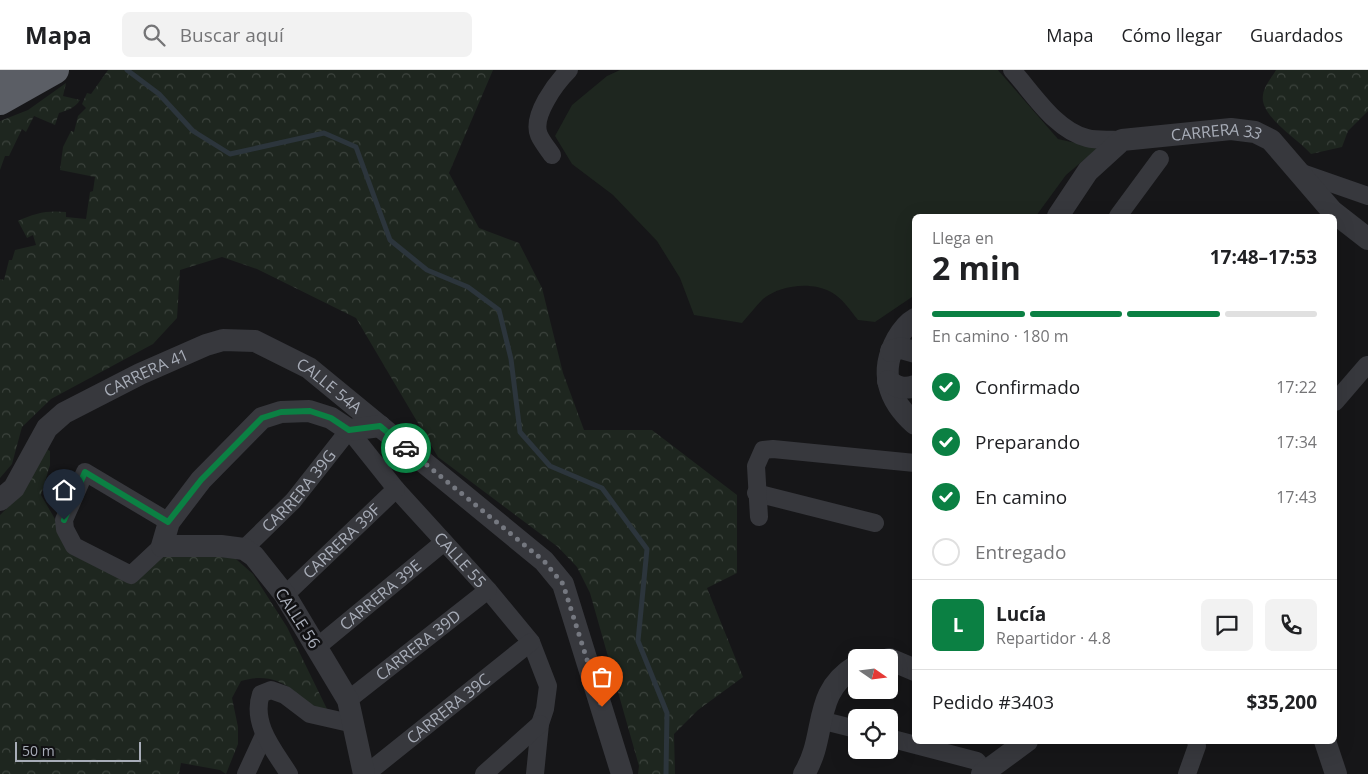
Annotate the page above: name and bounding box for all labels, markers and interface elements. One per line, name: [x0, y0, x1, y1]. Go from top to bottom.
search box: [122, 12, 472, 57]
text: Mapa: [25, 18, 92, 51]
icon: search: [140, 21, 168, 49]
text: Buscar aquí: [180, 22, 284, 48]
text: Mapa: [1046, 23, 1093, 47]
text: Cómo llegar: [1121, 23, 1222, 47]
text: Guardados: [1250, 23, 1343, 47]
street label: CARRERA 33: [1170, 118, 1266, 146]
text: Llega en: [932, 227, 994, 249]
text: 17:48–17:53: [1210, 244, 1317, 270]
text: 2 min: [932, 246, 1021, 289]
text: En camino · 180 m: [932, 325, 1069, 347]
street label: CARRERA 41: [100, 343, 192, 402]
street label: CALLE 54A: [293, 353, 368, 419]
icon: check: [932, 373, 960, 401]
text: Confirmado: [975, 374, 1080, 400]
text: 17:22: [1276, 376, 1317, 398]
courier: [381, 423, 431, 473]
icon: check: [932, 428, 960, 456]
text: Preparando: [975, 429, 1080, 455]
text: 17:34: [1276, 431, 1317, 453]
icon: car: [392, 434, 420, 462]
street label: CARRERA 39G: [257, 445, 341, 537]
pin: [43, 469, 85, 520]
icon: home: [50, 476, 78, 504]
icon: check: [932, 483, 960, 511]
text: En camino: [975, 484, 1067, 510]
text: 17:43: [1276, 486, 1317, 508]
street label: CARRERA 39F: [298, 499, 385, 583]
street label: CALLE 55: [429, 527, 491, 592]
text: Entregado: [975, 539, 1066, 565]
street label: CARRERA 39E: [335, 554, 426, 635]
street label: CALLE 56: [270, 583, 326, 653]
button: chat: [1201, 599, 1253, 651]
button: phone: [1265, 599, 1317, 651]
text: Lucía: [996, 601, 1046, 627]
street label: CARRERA 39D: [371, 605, 465, 685]
text: L: [953, 612, 963, 638]
text: Repartidor · 4.8: [996, 627, 1111, 649]
north arrow: [848, 649, 898, 699]
map controls: [848, 649, 898, 759]
pin: [581, 656, 623, 707]
icon: bag: [588, 663, 616, 691]
street label: CARRERA 39C: [402, 668, 494, 749]
text: Pedido #3403: [932, 689, 1054, 715]
text: $35,200: [1246, 689, 1317, 715]
button: locate: [848, 709, 898, 759]
scale bar: [15, 739, 141, 762]
text: 50 m: [22, 741, 55, 760]

